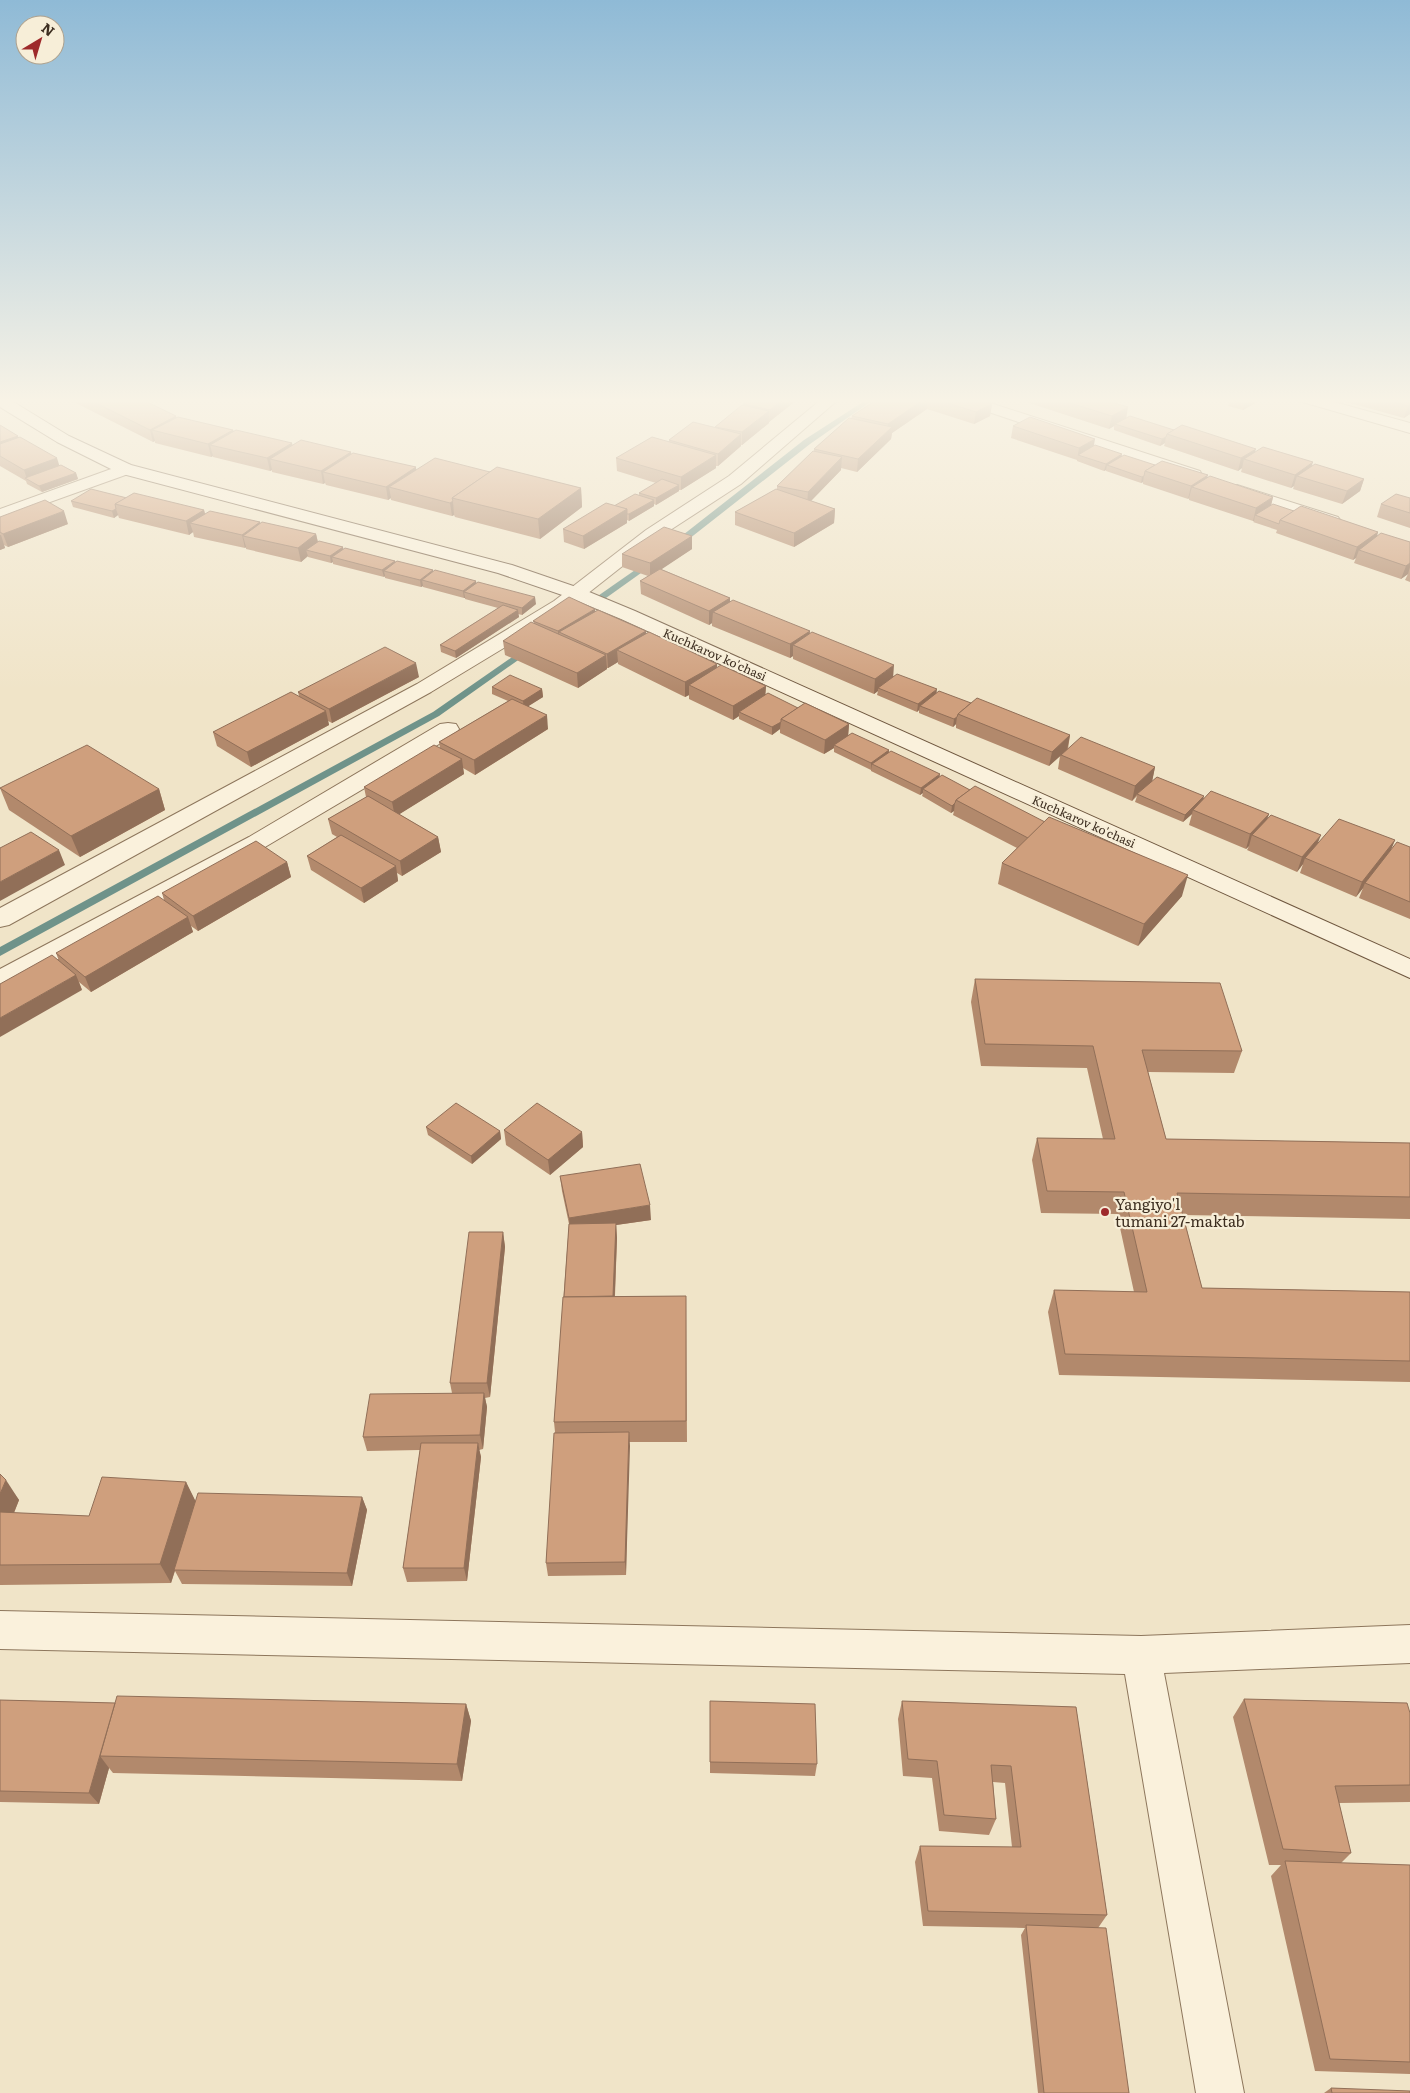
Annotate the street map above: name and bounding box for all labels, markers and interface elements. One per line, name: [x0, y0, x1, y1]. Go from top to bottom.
north arrow: [15, 15, 65, 65]
text: N: [38, 17, 60, 41]
street label: Kuchkarov ko'chasi: [660, 623, 770, 685]
street label: Kuchkarov ko'chasi: [1029, 790, 1139, 852]
place label: Yangiyo'l tumani 27-maktab: [1115, 1192, 1245, 1232]
marker: Yangiyo'l tumani 27-maktab: [1099, 1206, 1111, 1218]

